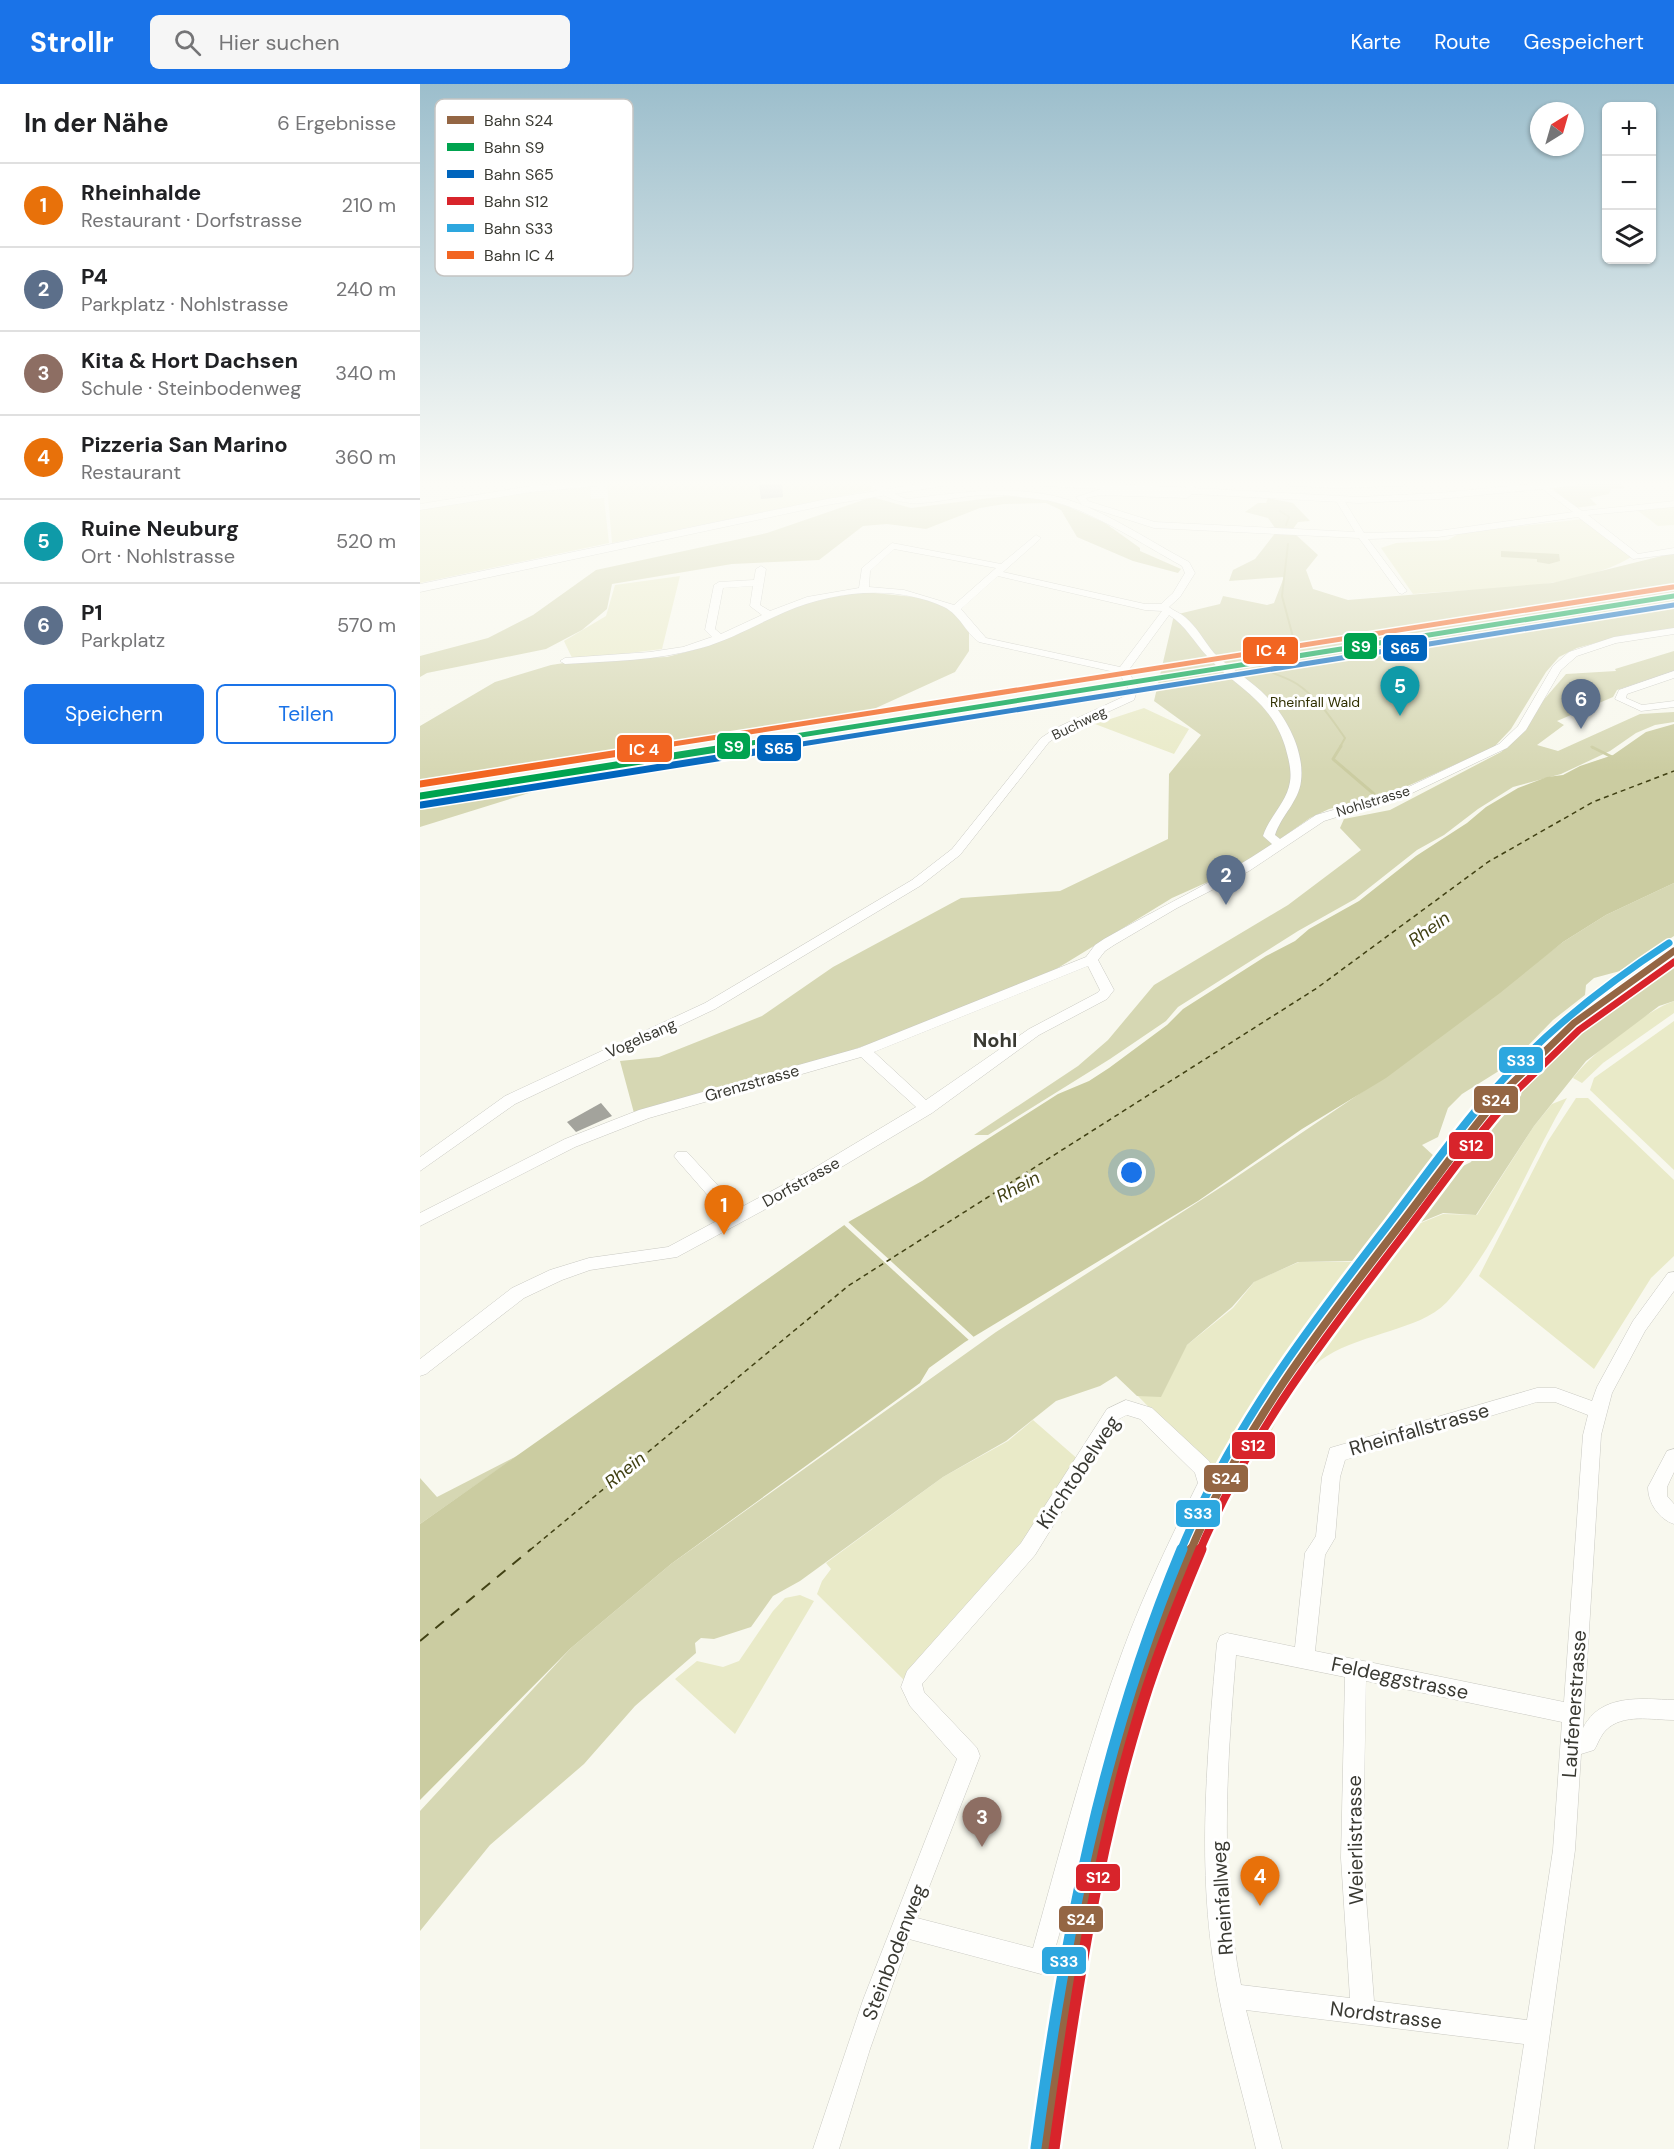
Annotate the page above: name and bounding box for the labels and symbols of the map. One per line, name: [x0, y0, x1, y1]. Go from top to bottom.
legend: [435, 99, 633, 276]
north arrow: [1530, 102, 1584, 156]
text: Bahn S24: [484, 110, 553, 131]
text: Bahn S9: [484, 137, 544, 158]
text: Bahn S65: [484, 164, 554, 185]
text: Bahn S12: [484, 191, 548, 212]
text: Bahn S33: [484, 218, 553, 239]
text: Bahn IC 4: [484, 245, 554, 266]
line badge: S9: [1343, 632, 1378, 660]
line badge: S65: [1382, 634, 1428, 662]
line badge: IC 4: [1242, 636, 1299, 665]
text: S9: [1351, 636, 1371, 657]
text: S65: [1390, 638, 1420, 659]
text: IC 4: [1256, 640, 1286, 661]
pin: 5: [1380, 666, 1420, 716]
pin: 6: [1562, 680, 1600, 729]
park label: Rheinfall Wald: [1270, 693, 1360, 711]
street label: Buchweg: [1049, 702, 1109, 744]
line badge: S9: [716, 732, 751, 760]
line badge: IC 4: [616, 734, 673, 763]
line badge: S65: [756, 734, 802, 762]
text: S9: [724, 736, 744, 757]
text: S65: [764, 738, 794, 759]
text: IC 4: [629, 739, 659, 760]
street label: Nohlstrasse: [1334, 781, 1412, 821]
pin: 2: [1206, 856, 1246, 905]
water label: Rhein: [1403, 906, 1455, 952]
street label: Vogelsang: [602, 1013, 680, 1063]
district label: Nohl: [973, 1027, 1017, 1053]
line badge: S33: [1498, 1046, 1544, 1074]
text: S33: [1507, 1050, 1535, 1071]
street label: Grenzstrasse: [702, 1060, 802, 1106]
line badge: S24: [1473, 1085, 1519, 1114]
text: S24: [1481, 1090, 1511, 1111]
line badge: S12: [1448, 1131, 1494, 1160]
text: S12: [1459, 1135, 1483, 1156]
street label: Dorfstrasse: [759, 1152, 843, 1212]
your location: [1117, 1158, 1146, 1187]
water label: Rhein: [992, 1166, 1044, 1208]
pin: 1: [704, 1186, 744, 1235]
street label: Rheinfallstrasse: [1346, 1397, 1492, 1461]
street label: Kirchtobelweg: [1030, 1410, 1126, 1534]
line badge: S12: [1231, 1431, 1276, 1460]
text: S12: [1241, 1435, 1265, 1456]
water label: Rhein: [600, 1446, 650, 1494]
line badge: S24: [1203, 1464, 1249, 1493]
text: S24: [1211, 1468, 1241, 1489]
line badge: S33: [1175, 1499, 1221, 1528]
text: S33: [1184, 1503, 1212, 1524]
street label: Laufenerstrasse: [1556, 1629, 1592, 1779]
street label: Feldeggstrasse: [1329, 1651, 1471, 1705]
street label: Weierlistrasse: [1341, 1775, 1369, 1905]
pin: 3: [962, 1798, 1002, 1847]
street label: Rheinfallweg: [1205, 1840, 1239, 1956]
pin: 4: [1240, 1856, 1280, 1906]
line badge: S12: [1075, 1863, 1121, 1892]
text: S12: [1086, 1867, 1110, 1888]
street label: Steinbodenweg: [856, 1880, 932, 2024]
line badge: S24: [1058, 1905, 1104, 1933]
text: S24: [1066, 1909, 1096, 1930]
line badge: S33: [1041, 1946, 1087, 1975]
text: S33: [1050, 1951, 1078, 1972]
street label: Nordstrasse: [1329, 1995, 1443, 2035]

